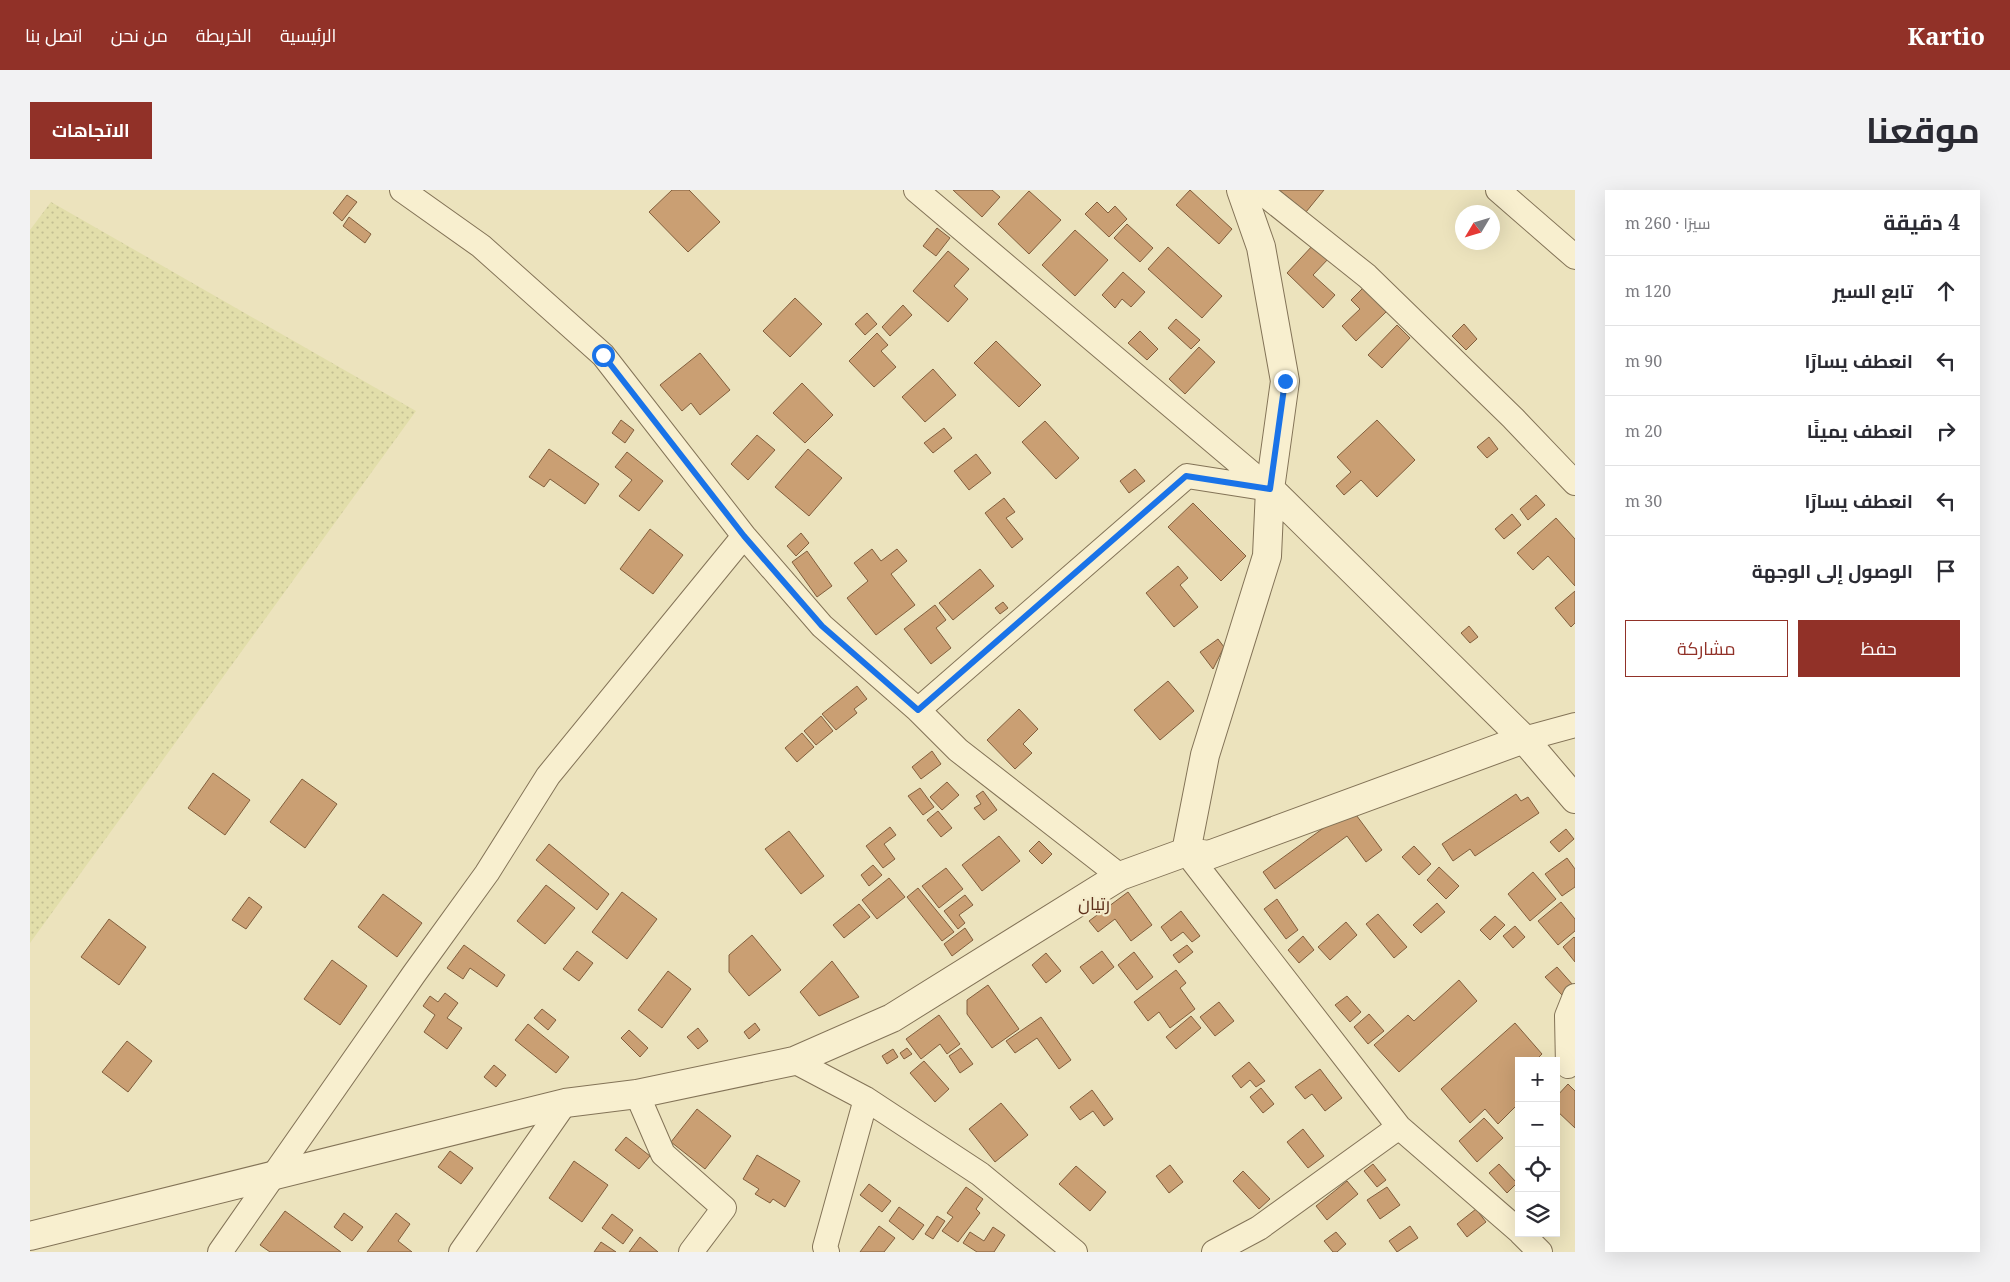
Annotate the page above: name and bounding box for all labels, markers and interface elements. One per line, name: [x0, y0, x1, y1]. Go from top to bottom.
text: Kartio: [1908, 19, 1985, 52]
text: اتصل بنا: [25, 23, 83, 47]
text: من نحن: [111, 23, 168, 47]
text: الخريطة: [196, 23, 252, 47]
text: الرئيسية: [280, 23, 336, 47]
button: الاتجاهات: [30, 102, 152, 159]
text: موقعنا: [1866, 106, 1980, 153]
north arrow: [1455, 205, 1500, 250]
text: 4 دقيقة: [1883, 208, 1960, 236]
text: سيرًا · 260 m: [1625, 212, 1711, 234]
icon: ahead: [1932, 277, 1960, 305]
text: تابع السير: [1833, 278, 1913, 304]
text: 120 m: [1625, 280, 1671, 302]
route start: [592, 344, 615, 367]
icon: left: [1932, 347, 1960, 375]
text: انعطف يسارًا: [1804, 348, 1913, 374]
text: 90 m: [1625, 350, 1662, 372]
route end: [1274, 370, 1297, 393]
icon: right: [1932, 417, 1960, 445]
text: انعطف يمينًا: [1807, 418, 1913, 444]
text: 20 m: [1625, 420, 1662, 442]
icon: left: [1932, 487, 1960, 515]
text: انعطف يسارًا: [1804, 488, 1913, 514]
text: 30 m: [1625, 490, 1662, 512]
icon: arrive: [1932, 557, 1960, 585]
text: الوصول إلى الوجهة: [1752, 558, 1913, 584]
button: مشاركة: [1625, 620, 1788, 677]
button: حفظ: [1798, 620, 1960, 677]
district label: رتيان: [1078, 891, 1110, 915]
map controls: [1515, 1057, 1560, 1237]
button: +: [1515, 1057, 1560, 1102]
button: −: [1515, 1102, 1560, 1147]
button: locate: [1515, 1147, 1560, 1192]
button: layers: [1515, 1192, 1560, 1237]

